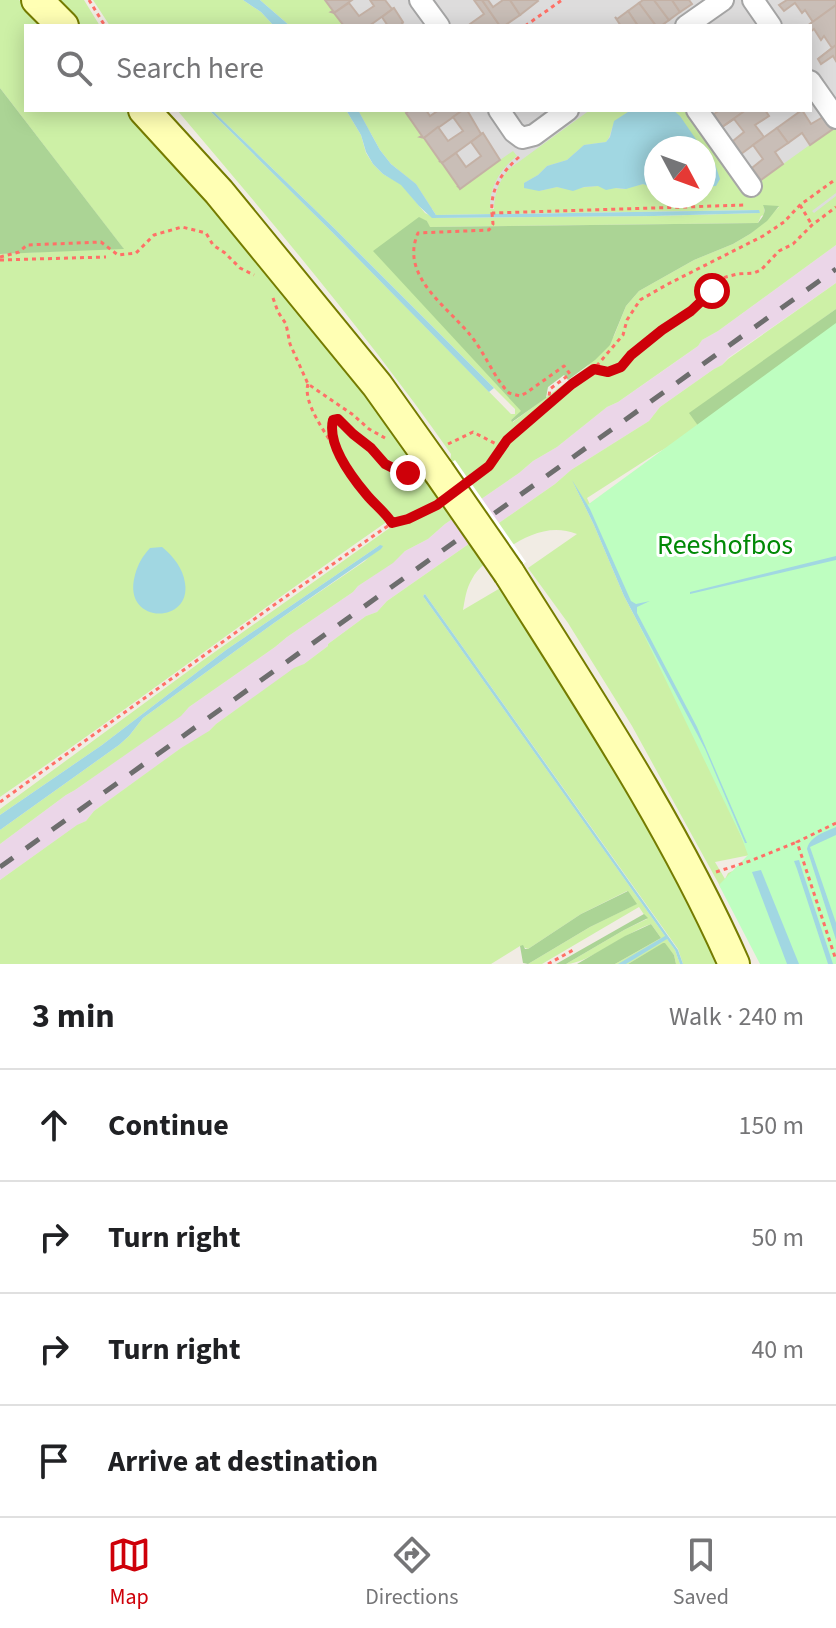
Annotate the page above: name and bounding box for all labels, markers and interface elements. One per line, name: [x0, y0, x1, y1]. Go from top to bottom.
search box: [24, 24, 812, 112]
icon: search: [52, 46, 96, 90]
text: Search here: [116, 47, 264, 90]
north arrow: [644, 136, 716, 208]
route start: [694, 273, 730, 309]
route end: [390, 455, 426, 491]
park label: Reeshofbos: [657, 525, 793, 565]
text: 3 min: [32, 992, 115, 1041]
text: Walk · 240 m: [669, 998, 804, 1035]
icon: ahead: [32, 1103, 76, 1147]
text: Continue: [108, 1104, 229, 1147]
text: 150 m: [738, 1107, 804, 1144]
icon: right: [32, 1215, 76, 1259]
text: Turn right: [108, 1216, 240, 1259]
text: 50 m: [751, 1219, 804, 1256]
icon: right: [32, 1327, 76, 1371]
text: Turn right: [108, 1328, 240, 1371]
text: 40 m: [751, 1331, 804, 1368]
icon: arrive: [32, 1439, 76, 1483]
text: Arrive at destination: [108, 1440, 378, 1483]
tab: Map: [107, 1533, 151, 1613]
tab: Directions: [365, 1533, 458, 1613]
tab: Saved: [673, 1533, 729, 1613]

